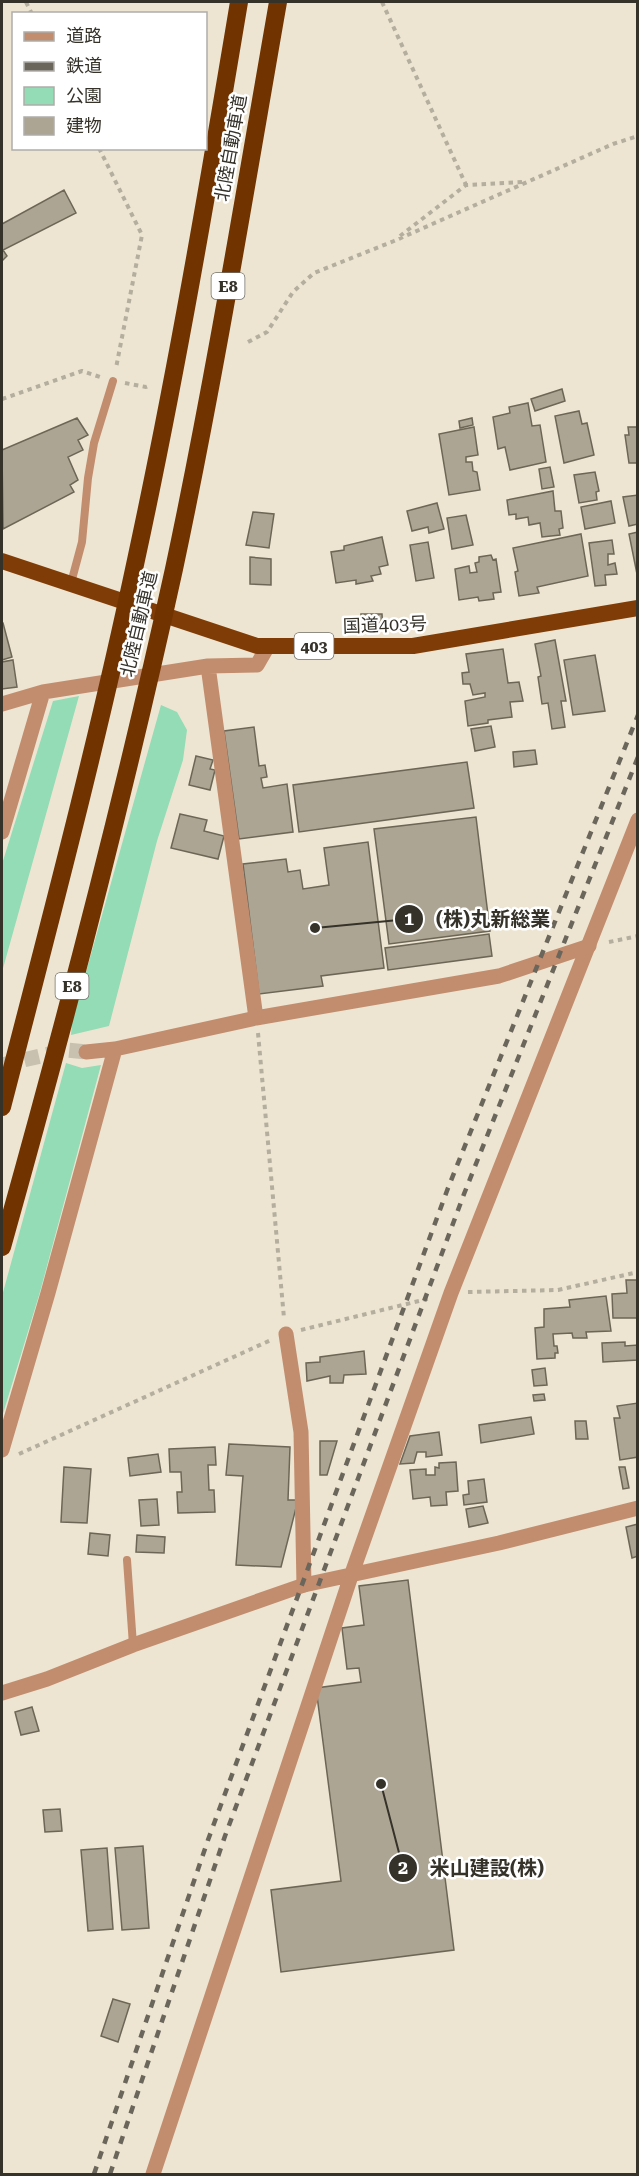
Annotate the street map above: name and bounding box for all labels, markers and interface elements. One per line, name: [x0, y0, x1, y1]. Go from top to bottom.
legend: [12, 12, 207, 150]
text: 道路: [66, 25, 102, 46]
text: 鉄道: [66, 55, 102, 76]
text: 公園: [66, 85, 102, 106]
street label: 北陸自動車道: [211, 93, 250, 203]
text: 建物: [66, 115, 102, 136]
road number: E8: [212, 273, 244, 299]
street label: 北陸自動車道: [116, 569, 161, 679]
street label: 国道403号: [343, 613, 427, 636]
road number: 403: [294, 633, 334, 659]
callout: (株)丸新総業: [394, 900, 562, 938]
text: (株)丸新総業: [436, 907, 550, 931]
text: 1: [404, 908, 414, 929]
road number: E8: [56, 973, 88, 999]
callout: 米山建設(株): [388, 1849, 556, 1887]
text: 米山建設(株): [430, 1856, 544, 1880]
text: 2: [398, 1857, 408, 1878]

